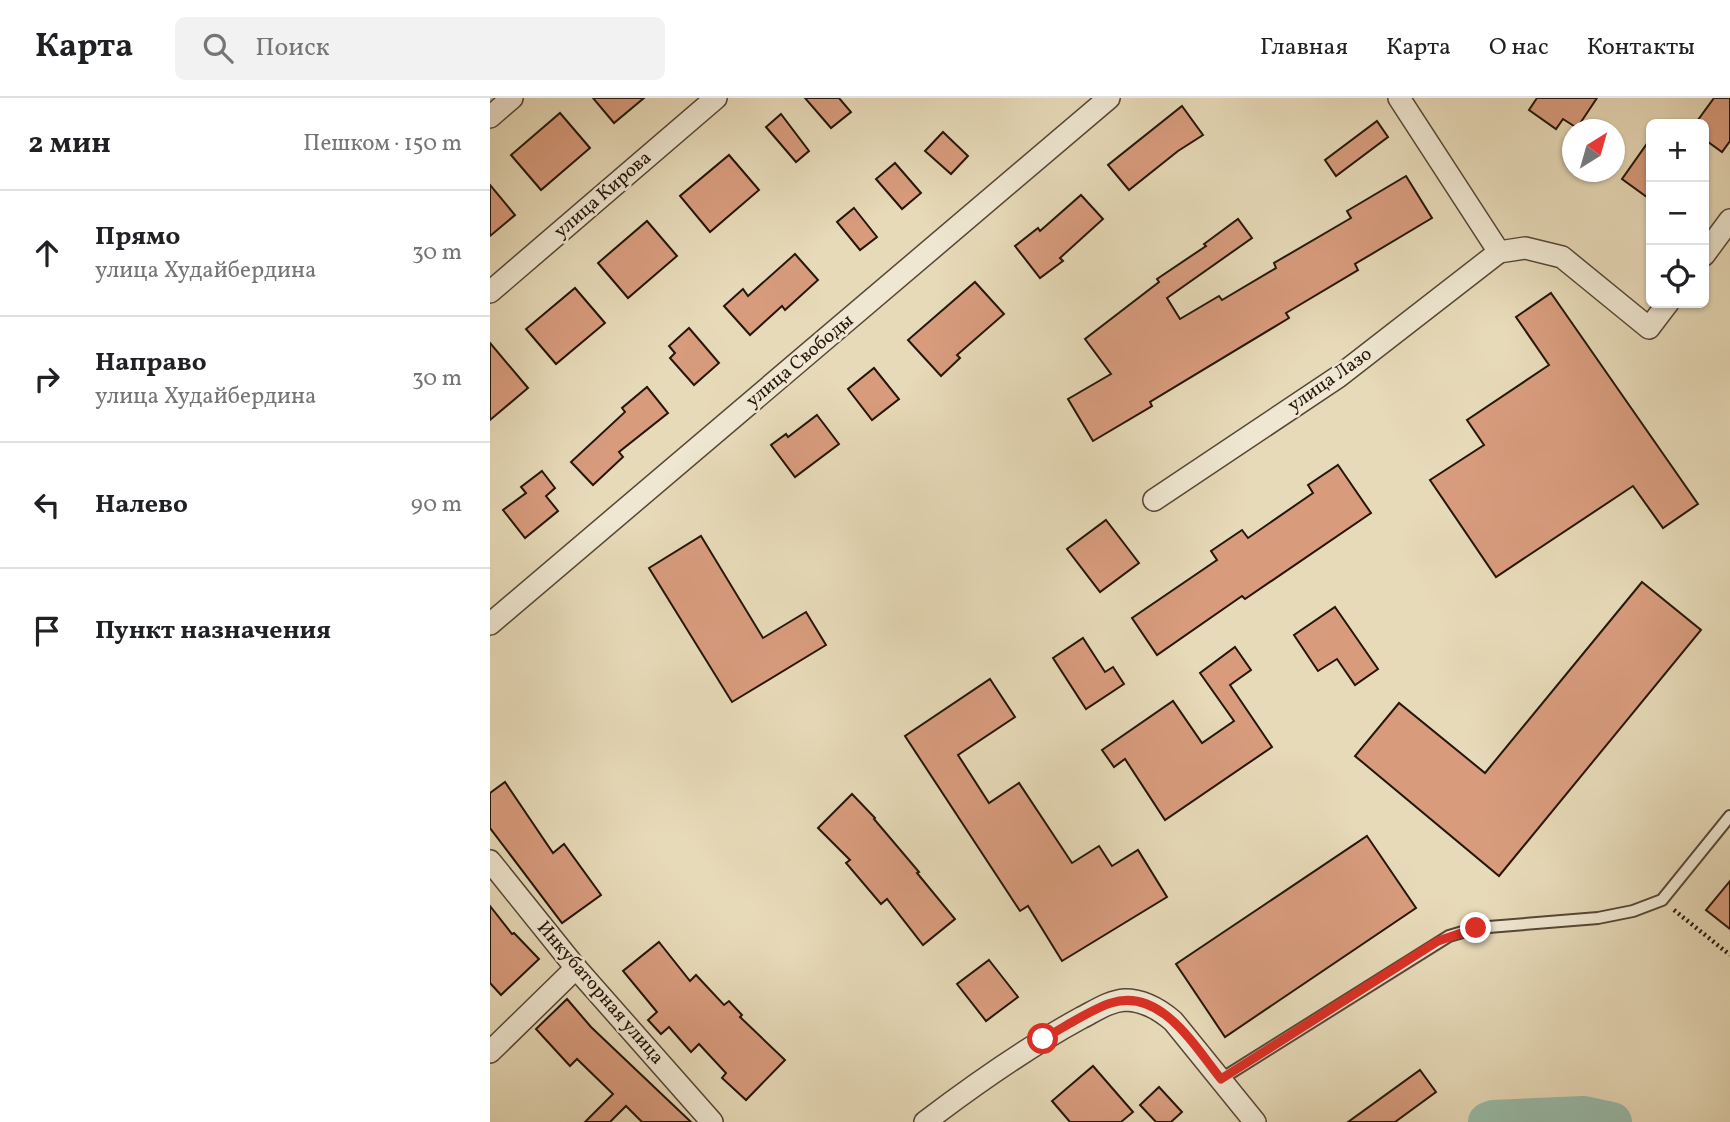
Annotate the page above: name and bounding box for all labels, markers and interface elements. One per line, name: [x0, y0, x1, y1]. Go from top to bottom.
search box: [175, 17, 665, 80]
text: Карта: [35, 25, 133, 71]
icon: search: [199, 29, 237, 67]
text: Поиск: [255, 30, 330, 66]
text: Главная: [1260, 31, 1348, 65]
text: Карта: [1386, 31, 1451, 65]
text: О нас: [1489, 31, 1549, 65]
text: Контакты: [1587, 31, 1695, 65]
north arrow: [1562, 119, 1625, 182]
map controls: [1646, 119, 1709, 308]
button: +: [1646, 119, 1709, 182]
text: 2 мин: [28, 123, 111, 165]
text: Пешком · 150 m: [303, 128, 462, 160]
street label: улица Кирова: [549, 145, 657, 245]
button: −: [1646, 182, 1709, 245]
text: Прямо: [95, 219, 180, 255]
icon: ahead: [28, 234, 66, 272]
text: 30 m: [412, 237, 462, 269]
button: locate: [1646, 245, 1709, 308]
text: улица Худайбердина: [95, 255, 317, 287]
street label: улица Свободы: [741, 308, 859, 414]
street label: улица Лазо: [1283, 341, 1377, 419]
text: Направо: [95, 345, 207, 381]
icon: right: [28, 360, 66, 398]
text: 30 m: [412, 363, 462, 395]
text: улица Худайбердина: [95, 381, 317, 413]
icon: left: [28, 486, 66, 524]
text: Налево: [95, 487, 188, 523]
text: 90 m: [411, 489, 462, 521]
icon: arrive: [28, 612, 66, 650]
text: Пункт назначения: [95, 613, 331, 649]
route end: [1460, 912, 1491, 943]
street label: Инкубаторная улица: [530, 916, 670, 1070]
route start: [1027, 1023, 1058, 1054]

